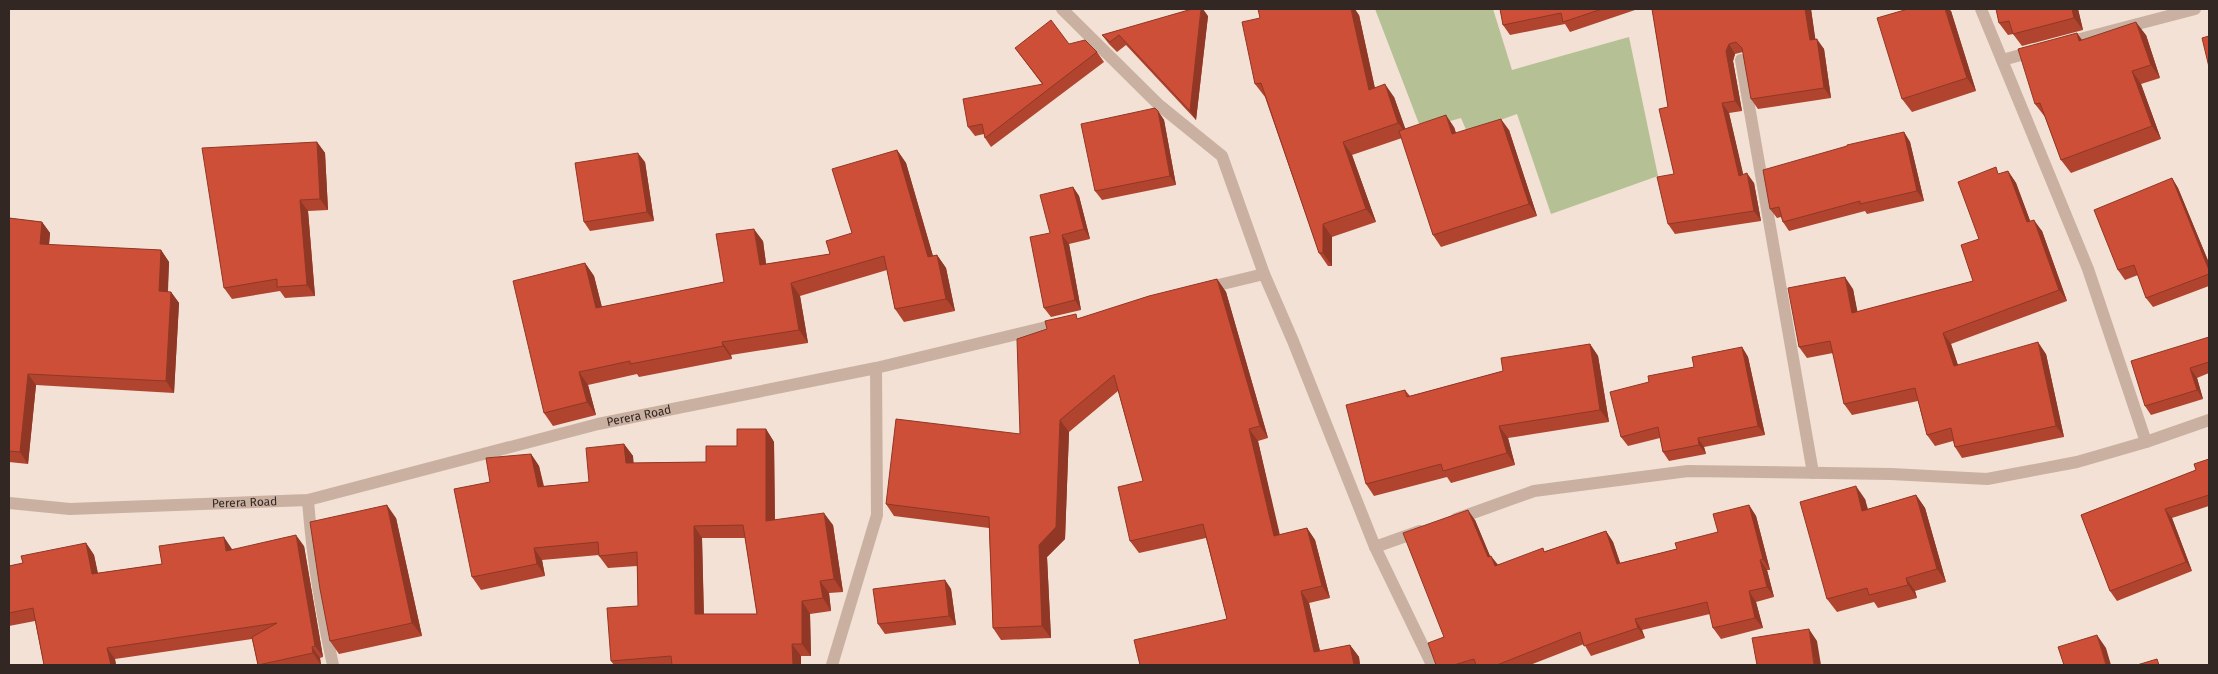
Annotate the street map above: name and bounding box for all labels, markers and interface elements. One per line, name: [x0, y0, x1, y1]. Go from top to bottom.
street label: Perera Road: [605, 402, 672, 429]
street label: Perera Road: [212, 494, 278, 511]

